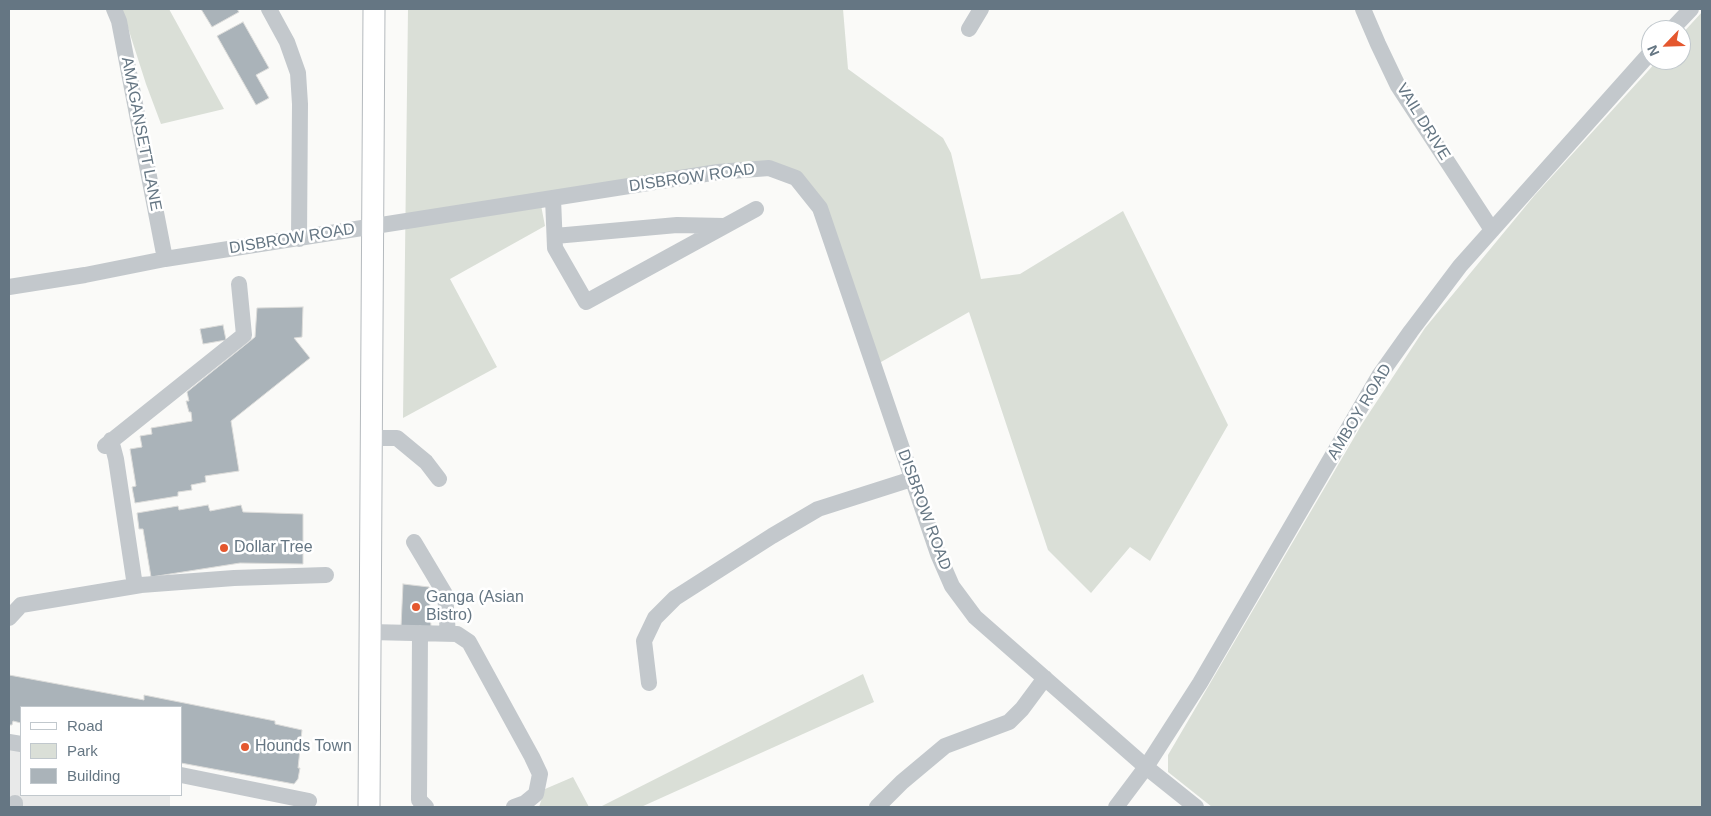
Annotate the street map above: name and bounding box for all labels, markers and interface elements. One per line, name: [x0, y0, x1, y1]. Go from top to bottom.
north arrow: [1641, 20, 1691, 70]
text: N: [1644, 43, 1663, 59]
street label: AMAGANSETT LANE: [117, 55, 165, 213]
street label: VAIL DRIVE: [1392, 80, 1454, 164]
street label: DISBROW ROAD: [628, 160, 756, 196]
street label: DISBROW ROAD: [228, 220, 356, 258]
street label: AMBOY ROAD: [1324, 361, 1396, 463]
street label: DISBROW ROAD: [893, 447, 955, 573]
place label: Dollar Tree: [234, 538, 313, 558]
marker: Dollar Tree: [218, 542, 230, 554]
place label: Ganga (Asian Bistro): [426, 588, 524, 626]
marker: Ganga (Asian Bistro): [410, 601, 422, 613]
legend: [20, 706, 182, 796]
text: Road: [67, 717, 103, 734]
place label: Hounds Town: [255, 737, 352, 757]
marker: Hounds Town: [239, 741, 251, 753]
text: Park: [67, 742, 98, 759]
text: Building: [67, 767, 120, 784]

